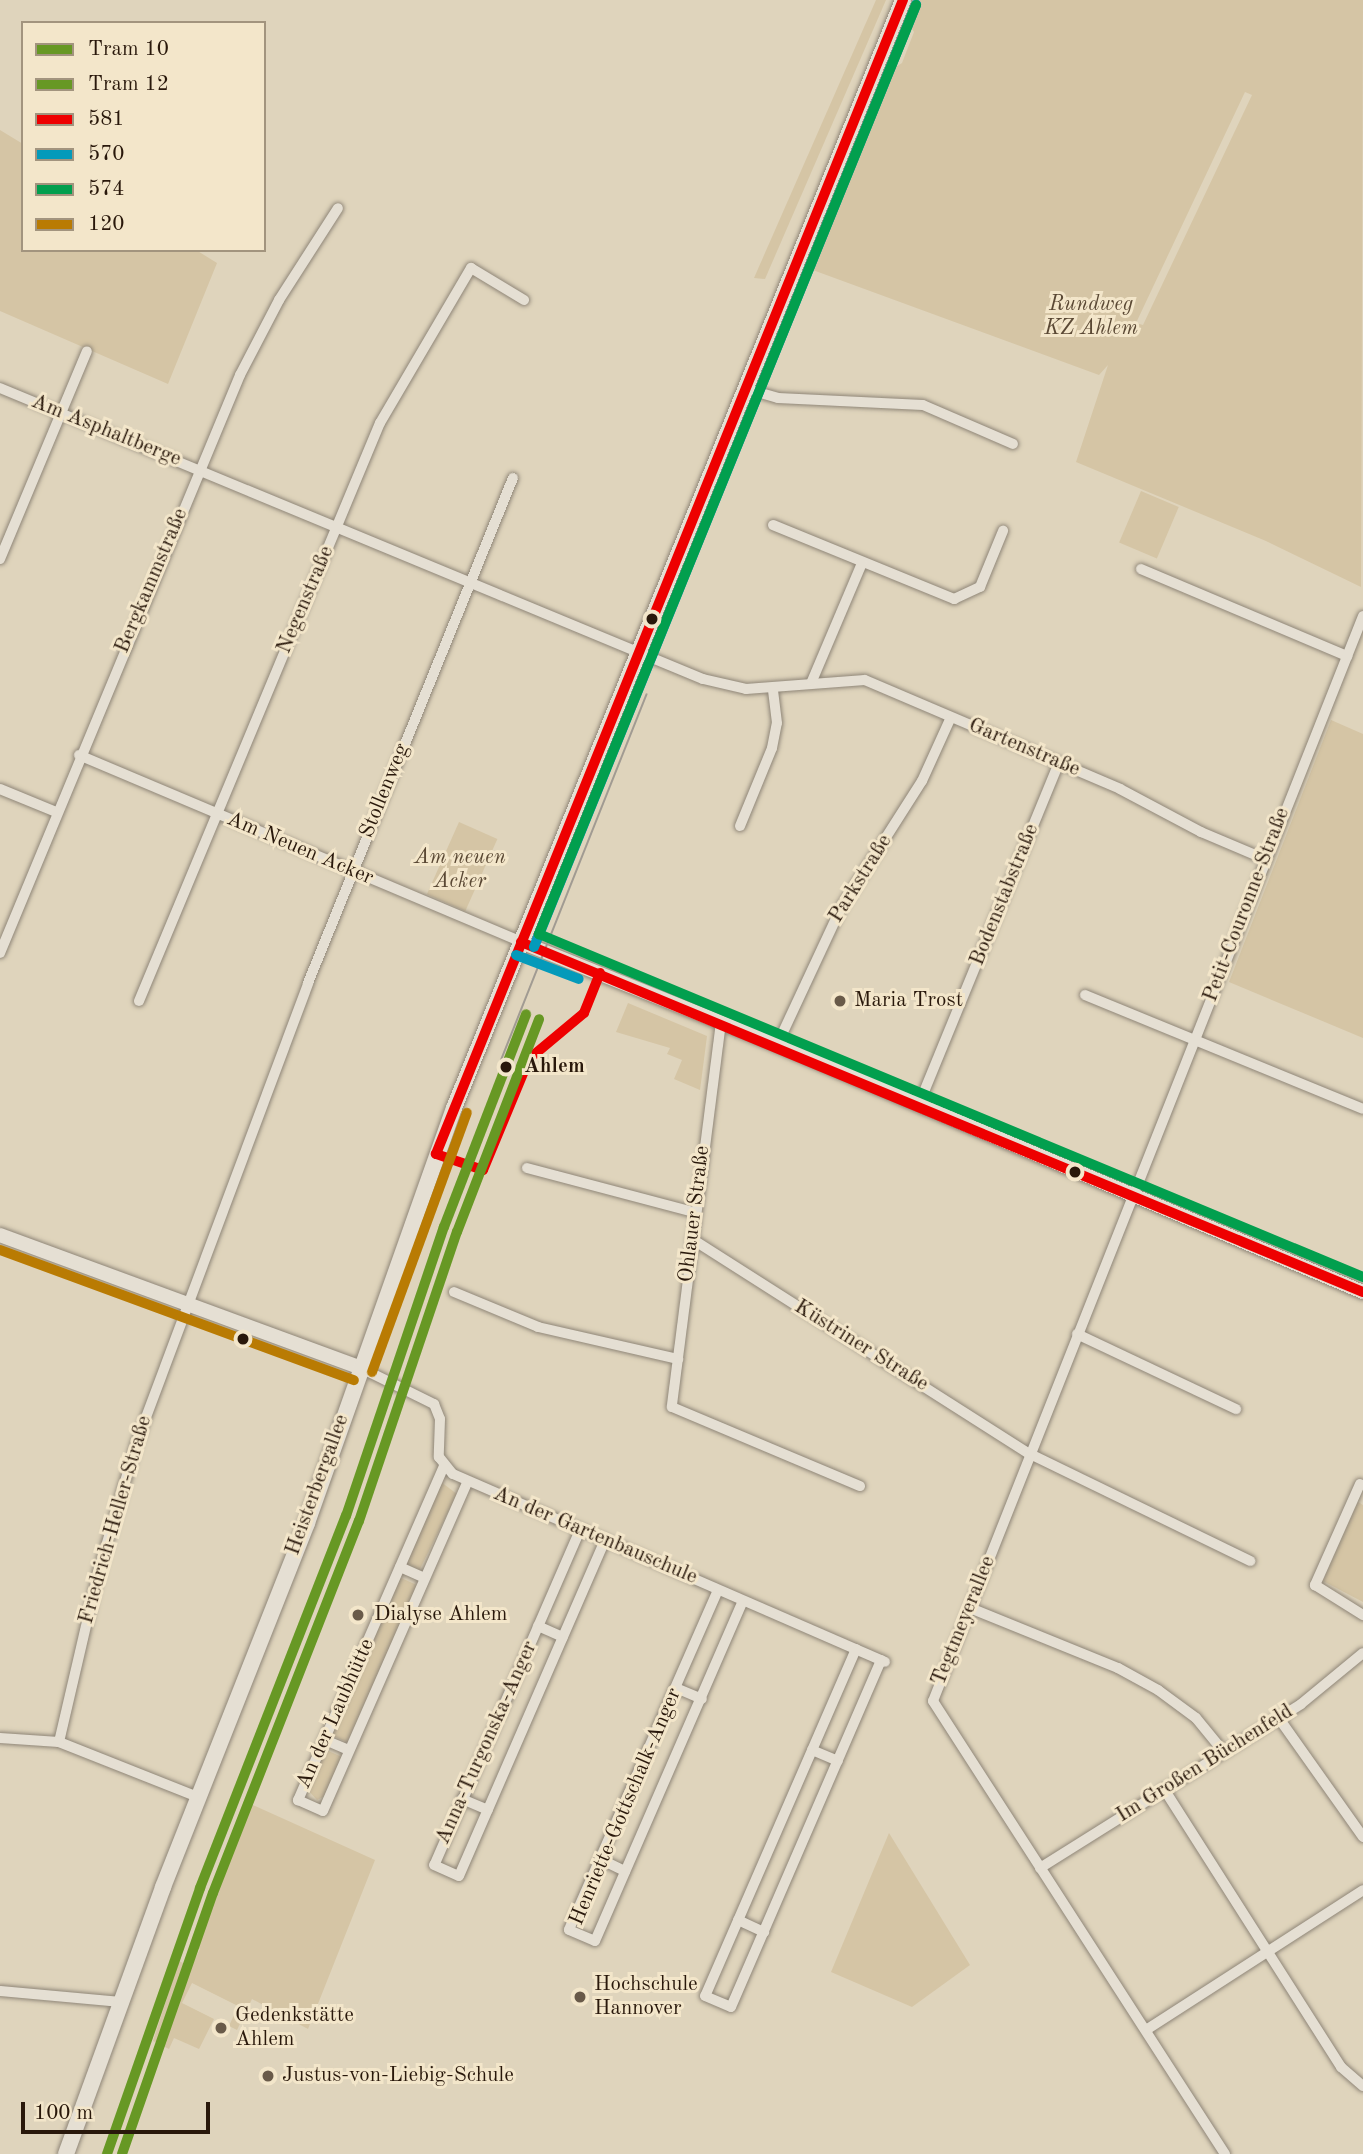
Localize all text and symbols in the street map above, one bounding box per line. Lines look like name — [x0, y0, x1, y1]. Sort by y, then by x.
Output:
legend — [21, 21, 266, 252]
text: Tram 10 — [88, 39, 169, 60]
text: Tram 12 — [88, 74, 169, 95]
text: 581 — [88, 109, 125, 130]
text: 570 — [88, 144, 125, 165]
text: 574 — [88, 179, 125, 200]
text: 120 — [88, 214, 125, 235]
park label: Rundweg KZ Ahlem — [1044, 292, 1138, 342]
street label: Am Asphaltberge — [27, 389, 185, 473]
street label: Bergkammstraße — [110, 505, 194, 657]
street label: Negenstraße — [272, 542, 340, 658]
unlabelled marker — [645, 612, 659, 626]
street label: Gartenstraße — [964, 713, 1084, 783]
street label: Stollenweg — [355, 740, 415, 842]
street label: Petit-Couronne-Straße — [1198, 804, 1296, 1006]
street label: Am Neuen Acker — [223, 807, 377, 891]
street label: Bodenstabstraße — [965, 820, 1045, 970]
street label: Parkstraße — [824, 830, 898, 928]
park label: Am neuen Acker — [414, 845, 506, 895]
place label: Maria Trost — [854, 988, 963, 1014]
marker: Maria Trost — [832, 993, 848, 1009]
place label: Ahlem — [524, 1054, 585, 1080]
marker: Ahlem — [494, 1055, 518, 1079]
street label: Ohlauer Straße — [674, 1144, 716, 1284]
unlabelled marker — [1068, 1165, 1082, 1179]
street label: Küstriner Straße — [789, 1295, 933, 1397]
unlabelled marker — [236, 1332, 250, 1346]
street label: Heisterbergallee — [281, 1411, 355, 1559]
street label: Friedrich-Heller-Straße — [74, 1413, 158, 1627]
street label: An der Gartenbauschule — [489, 1482, 701, 1590]
street label: Tegtmeyerallee — [927, 1552, 1001, 1690]
place label: Dialyse Ahlem — [374, 1602, 507, 1628]
marker: Dialyse Ahlem — [348, 1605, 368, 1625]
street label: An der Laubhütte — [292, 1635, 380, 1793]
street label: Anna-Turgonska-Anger — [431, 1637, 543, 1849]
street label: Henriette-Gottschalk-Anger — [565, 1685, 687, 1929]
street label: Im Großen Büchenfeld — [1112, 1699, 1298, 1829]
place label: Hochschule Hannover — [594, 1972, 698, 2022]
marker: Hochschule Hannover — [572, 1989, 588, 2005]
place label: Gedenkstätte Ahlem — [235, 2003, 354, 2053]
marker: Gedenkstätte Ahlem — [213, 2020, 229, 2036]
place label: Justus-von-Liebig-Schule — [282, 2063, 514, 2089]
marker: Justus-von-Liebig-Schule — [260, 2068, 276, 2084]
scale bar — [24, 2088, 214, 2132]
text: 100 m — [34, 2103, 93, 2124]

